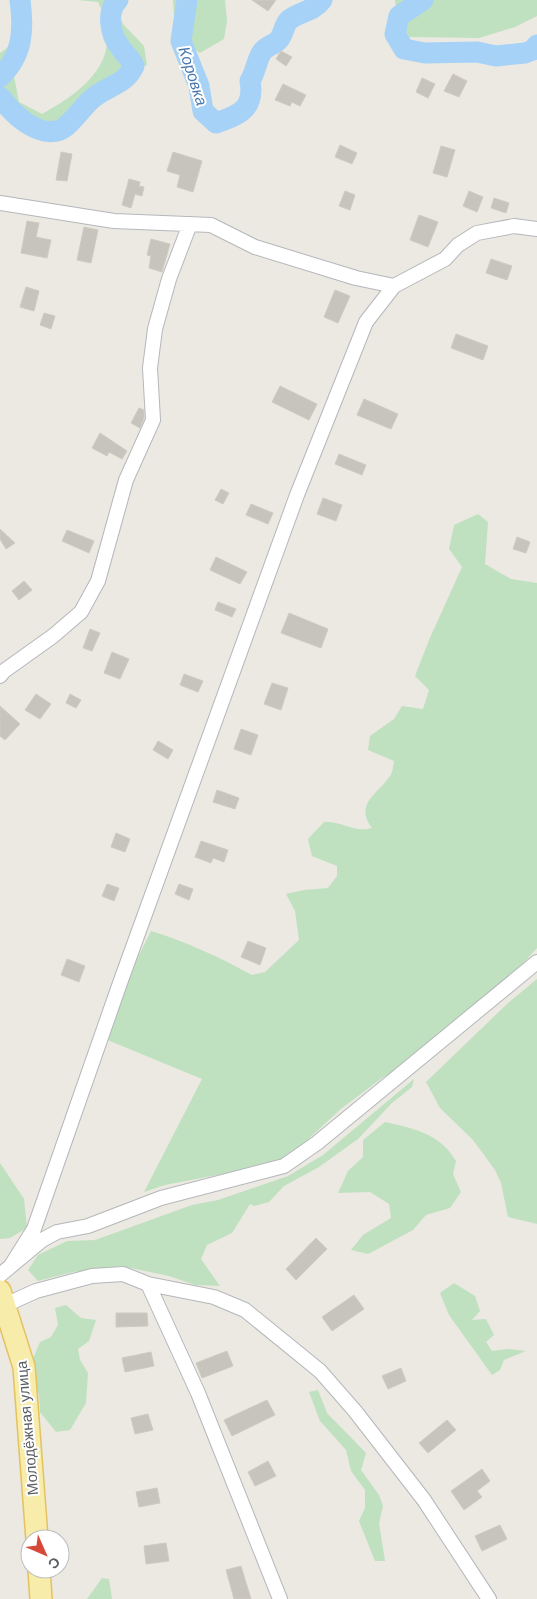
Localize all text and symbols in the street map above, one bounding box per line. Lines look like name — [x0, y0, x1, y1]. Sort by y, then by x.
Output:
water label: Коровка — [176, 44, 211, 108]
street label: Молодёжная улица — [13, 1359, 41, 1496]
north arrow — [20, 1529, 70, 1579]
text: С — [45, 1554, 63, 1572]

